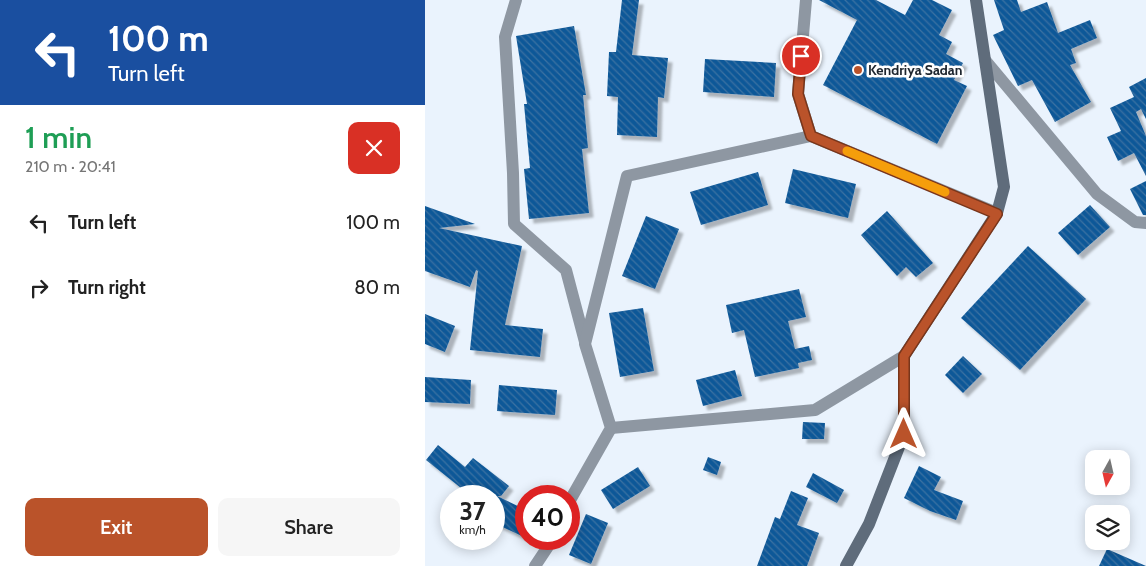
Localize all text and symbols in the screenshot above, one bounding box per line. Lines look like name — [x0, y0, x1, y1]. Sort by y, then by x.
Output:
text: 100 m — [108, 17, 209, 60]
icon: left — [25, 20, 90, 85]
pin — [780, 35, 822, 77]
icon: arrive — [787, 42, 815, 70]
text: Turn left — [108, 60, 185, 87]
place label: Kendriya Sadan — [868, 61, 963, 79]
marker: Kendriya Sadan — [852, 64, 864, 76]
text: 1 min — [25, 119, 92, 156]
button: close — [348, 122, 400, 174]
text: 210 m · 20:41 — [25, 157, 116, 176]
icon: left — [25, 209, 53, 237]
text: Turn left — [68, 211, 136, 234]
text: 100 m — [346, 211, 400, 234]
icon: right — [25, 274, 53, 302]
text: Turn right — [68, 276, 146, 299]
text: 80 m — [354, 276, 400, 299]
position arrow — [877, 407, 929, 459]
north arrow — [1085, 450, 1130, 495]
map controls — [1085, 450, 1130, 550]
speed limit sign: 40 — [515, 485, 580, 550]
text: 37 — [459, 496, 486, 526]
button: Exit — [25, 498, 208, 556]
button: Share — [218, 498, 400, 556]
button: layers — [1085, 505, 1130, 550]
text: km/h — [459, 522, 486, 537]

